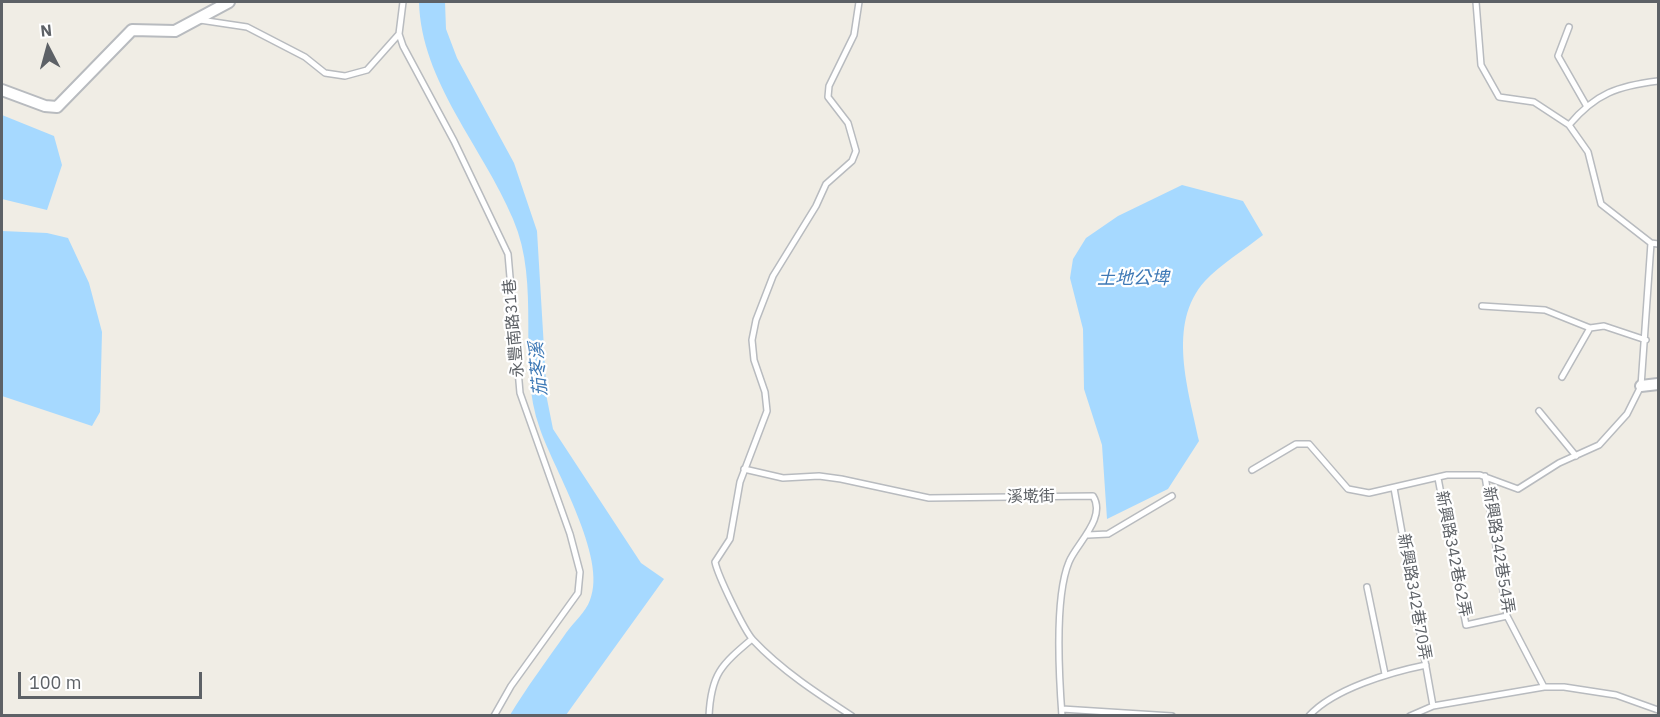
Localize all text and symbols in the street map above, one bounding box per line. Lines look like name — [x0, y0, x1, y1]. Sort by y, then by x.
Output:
north arrow — [18, 18, 78, 78]
text: N — [39, 20, 53, 41]
water label: 土地公埤 — [1097, 268, 1169, 290]
street label: 永豐南路31巷 — [500, 278, 528, 378]
water label: 茄苳溪 — [526, 341, 552, 397]
street label: 新興路342巷54弄 — [1479, 485, 1517, 615]
street label: 溪墘街 — [1007, 487, 1055, 507]
street label: 新興路342巷62弄 — [1431, 489, 1475, 619]
street label: 新興路342巷70弄 — [1393, 532, 1435, 662]
scale bar — [21, 660, 206, 698]
text: 100 m — [29, 671, 81, 694]

